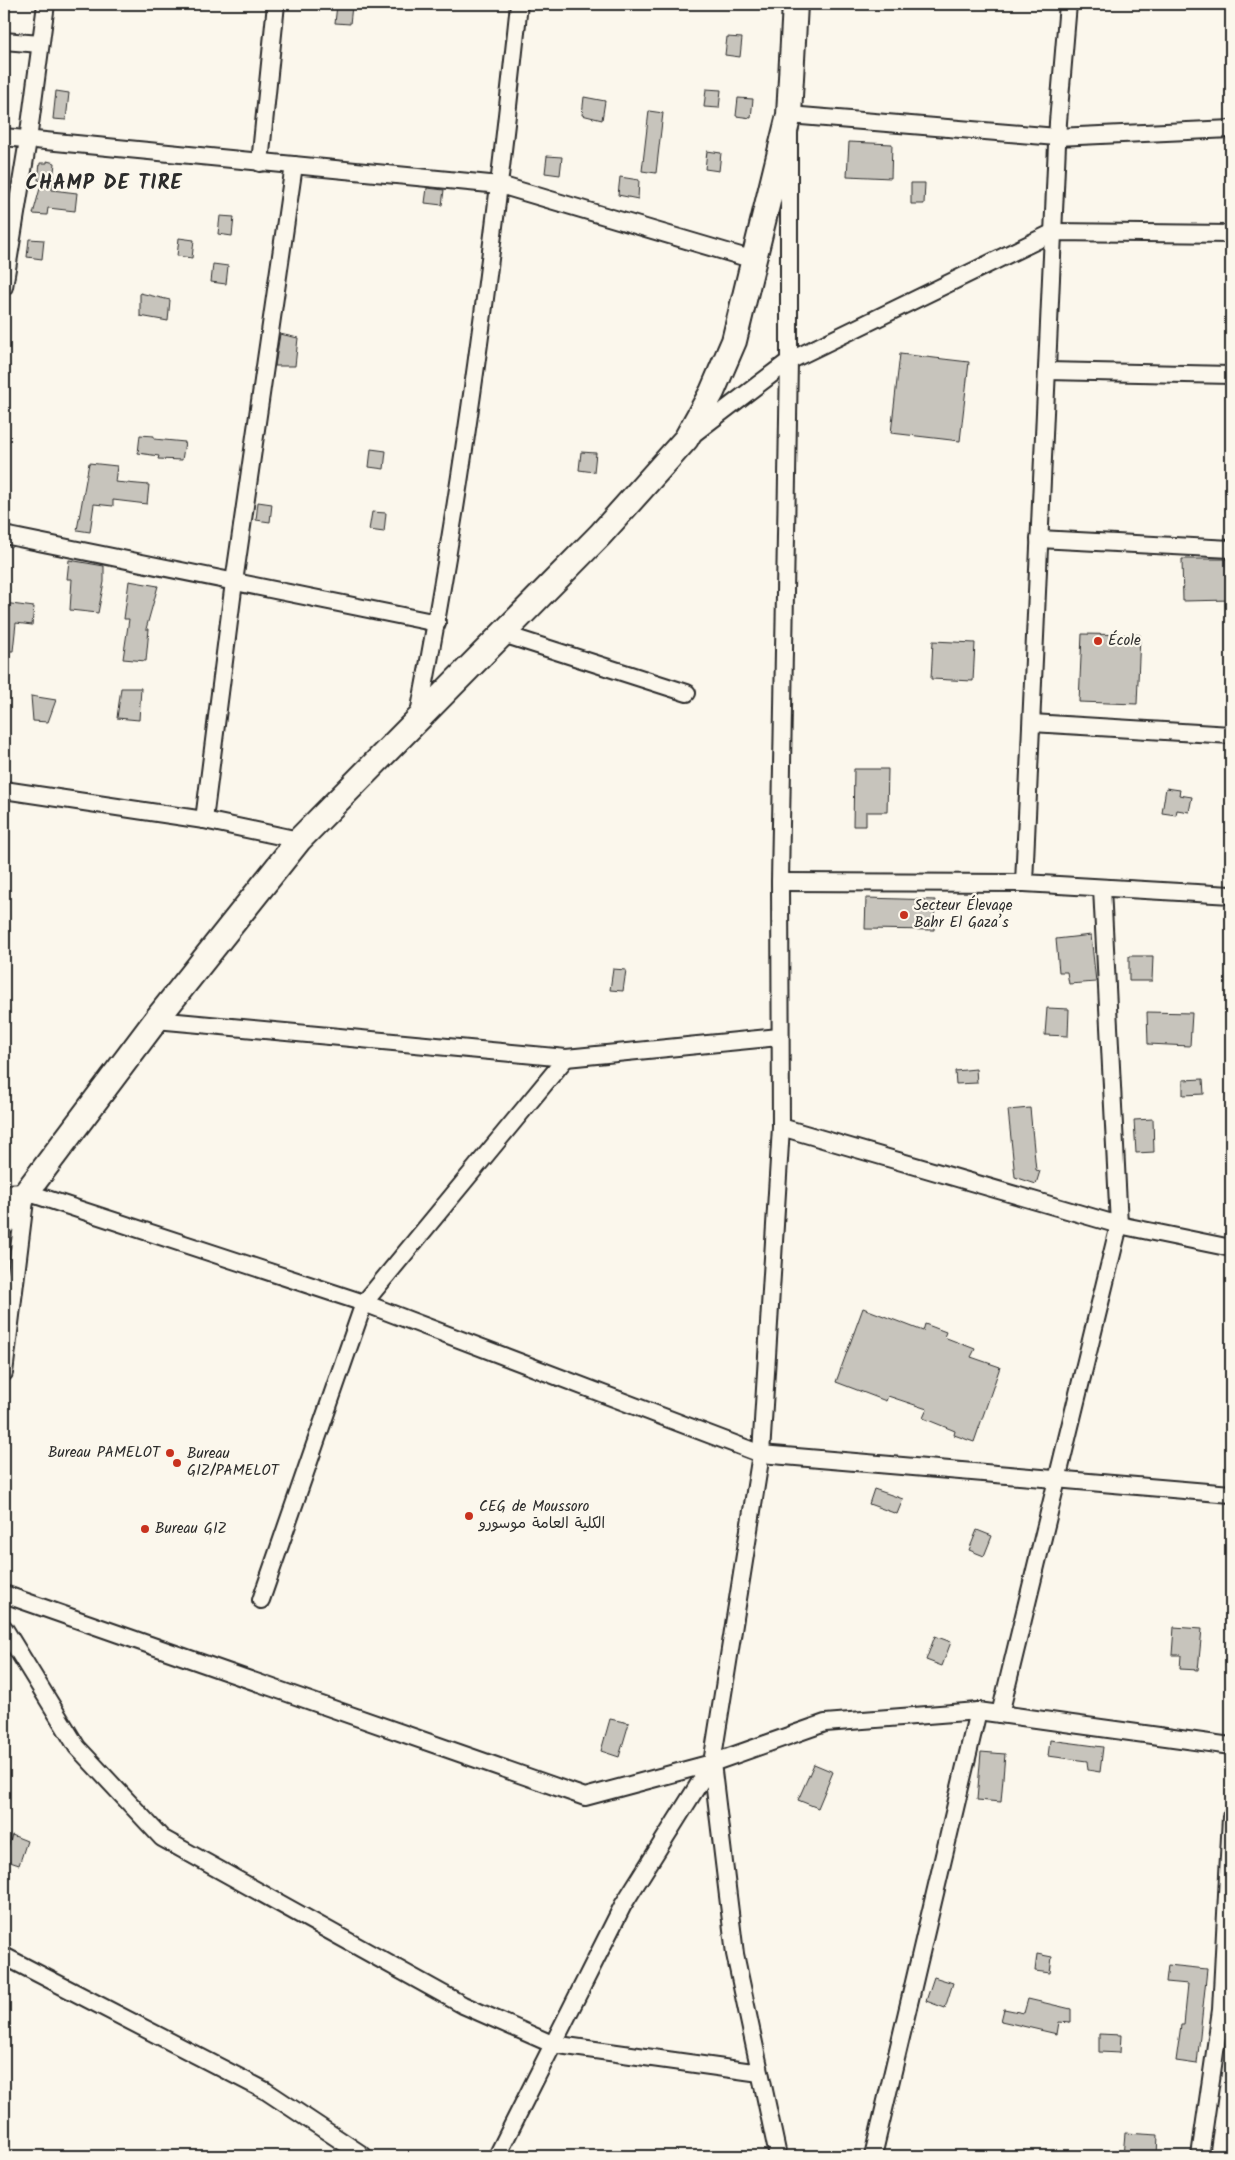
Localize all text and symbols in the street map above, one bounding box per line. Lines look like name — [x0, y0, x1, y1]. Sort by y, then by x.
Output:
district label: CHAMP DE TIRE — [26, 168, 182, 200]
place label: École — [1108, 629, 1141, 653]
marker: École — [1092, 635, 1104, 647]
place label: Secteur Élevage Bahr El Gaza’s — [914, 894, 1013, 935]
marker: Secteur Élevage Bahr El Gaza’s — [898, 909, 910, 921]
place label: Bureau PAMELOT — [48, 1441, 162, 1465]
place label: Bureau GIZ/PAMELOT — [187, 1442, 281, 1483]
marker: Bureau PAMELOT — [164, 1447, 176, 1459]
marker: Bureau GIZ/PAMELOT — [171, 1457, 183, 1469]
place label: CEG de Moussoro الكلية العامة موسورو — [478, 1495, 605, 1536]
marker: CEG de Moussoro الكلية العامة موسورو — [463, 1510, 475, 1522]
place label: Bureau GIZ — [155, 1517, 227, 1541]
marker: Bureau GIZ — [139, 1523, 151, 1535]

